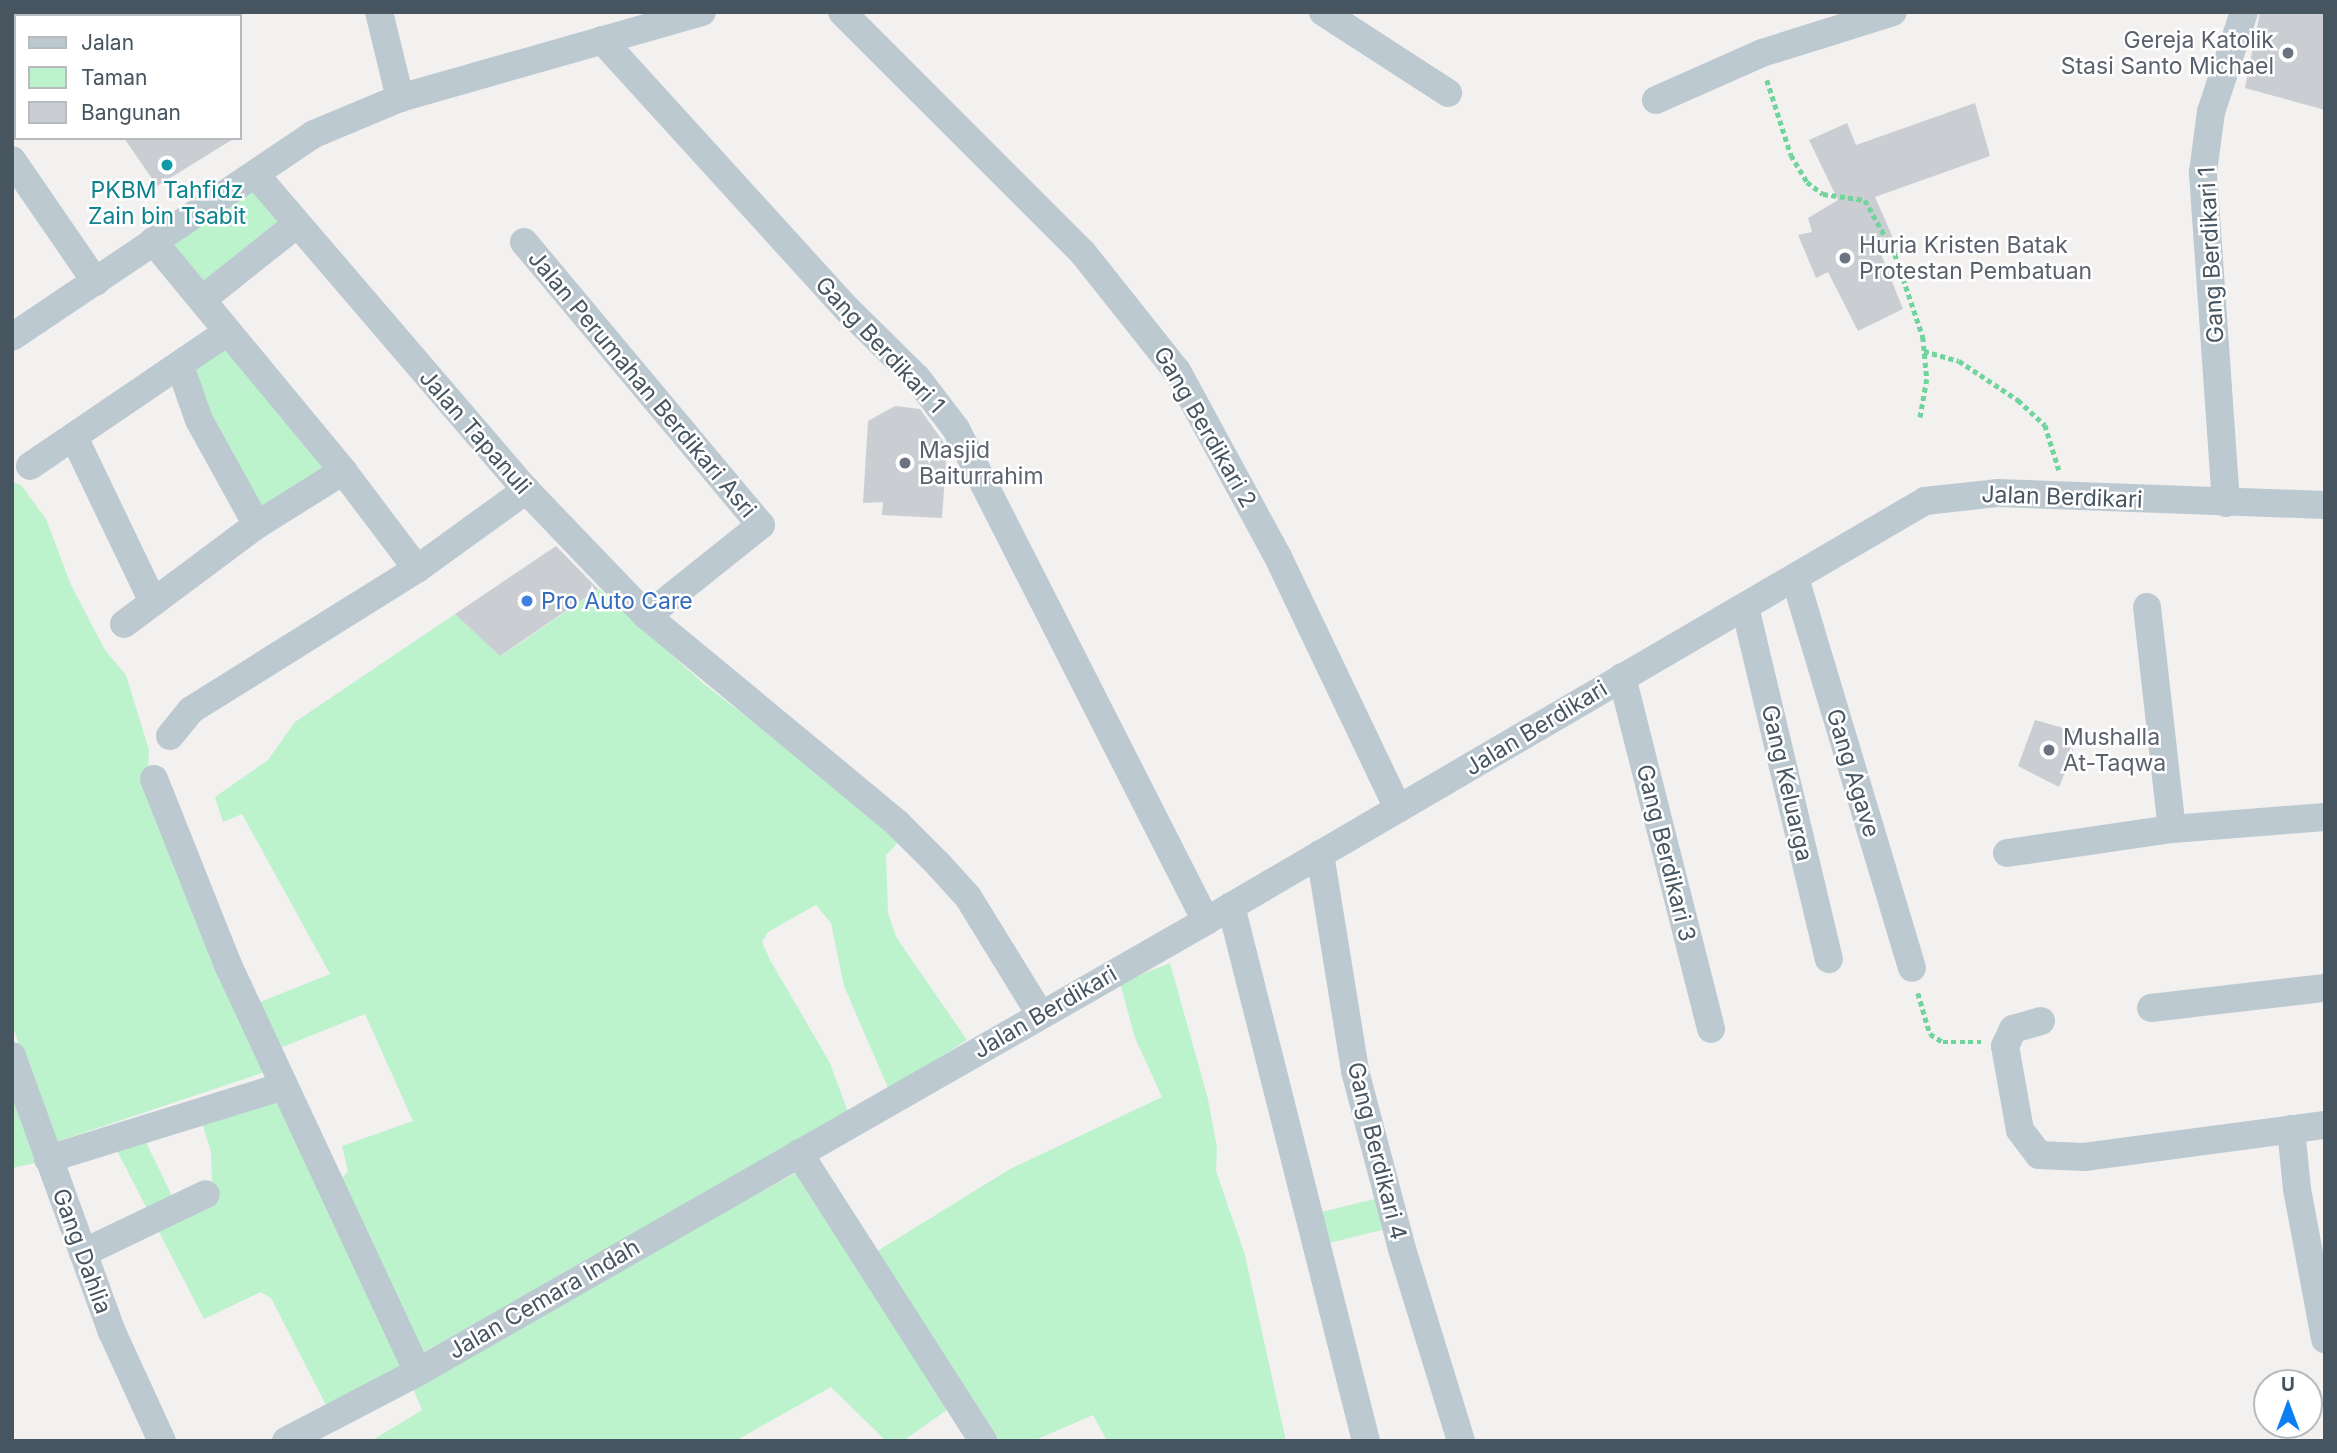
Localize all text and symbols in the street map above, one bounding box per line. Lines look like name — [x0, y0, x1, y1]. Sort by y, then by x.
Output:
legend — [14, 14, 242, 140]
place label: Gereja Katolik Stasi Santo Michael — [2061, 26, 2274, 80]
text: Jalan — [81, 30, 134, 55]
marker: Gereja Katolik Stasi Santo Michael — [2280, 45, 2296, 61]
text: Taman — [81, 65, 147, 90]
text: Bangunan — [81, 100, 181, 125]
marker: PKBM Tahfidz Zain bin Tsabit — [159, 157, 175, 173]
street label: Gang Berdikari 1 — [2193, 166, 2229, 344]
place label: PKBM Tahfidz Zain bin Tsabit — [88, 176, 246, 230]
place label: Huria Kristen Batak Protestan Pembatuan — [1859, 231, 2092, 285]
street label: Jalan Perumahan Berdikari Asri — [522, 245, 762, 523]
marker: Huria Kristen Batak Protestan Pembatuan — [1837, 250, 1853, 266]
street label: Gang Berdikari 1 — [810, 271, 950, 419]
street label: Gang Berdikari 2 — [1148, 342, 1262, 512]
street label: Jalan Tapanuli — [413, 364, 537, 500]
place label: Masjid Baiturrahim — [919, 436, 1044, 490]
marker: Masjid Baiturrahim — [897, 455, 913, 471]
street label: Jalan Berdikari — [1981, 480, 2143, 514]
place label: Pro Auto Care — [541, 587, 693, 615]
marker: Pro Auto Care — [519, 593, 535, 609]
street label: Jalan Berdikari — [1460, 675, 1612, 781]
street label: Gang Keluarga — [1756, 702, 1818, 864]
street label: Gang Agave — [1820, 706, 1886, 840]
place label: Mushalla At-Taqwa — [2063, 723, 2166, 777]
marker: Mushalla At-Taqwa — [2041, 742, 2057, 758]
street label: Gang Berdikari 3 — [1631, 762, 1701, 944]
street label: Jalan Berdikari — [968, 960, 1122, 1064]
street label: Gang Berdikari 4 — [1342, 1059, 1412, 1243]
street label: Gang Dahlia — [47, 1185, 117, 1317]
street label: Jalan Cemara Indah — [443, 1233, 645, 1365]
north arrow — [2253, 1369, 2323, 1439]
text: U — [2281, 1373, 2295, 1396]

